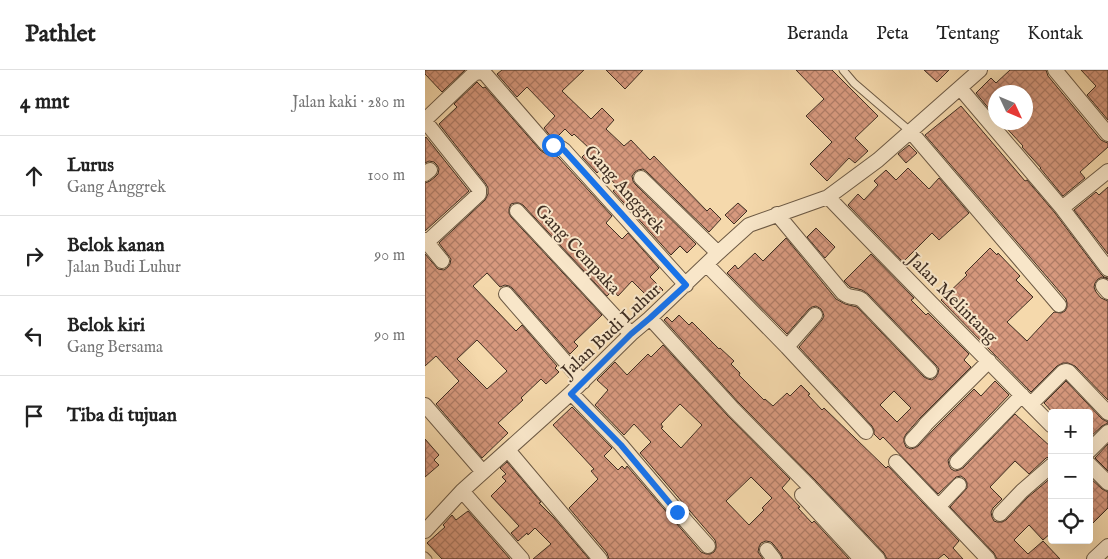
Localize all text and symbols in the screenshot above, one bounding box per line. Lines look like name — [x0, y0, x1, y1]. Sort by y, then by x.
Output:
text: Pathlet — [25, 19, 96, 50]
text: Beranda — [787, 23, 848, 46]
text: Peta — [876, 23, 909, 46]
text: Tentang — [937, 23, 999, 46]
text: Kontak — [1027, 23, 1083, 46]
north arrow — [988, 85, 1033, 130]
text: 4 mnt — [20, 89, 69, 116]
text: Jalan kaki · 280 m — [292, 93, 405, 113]
route start — [542, 134, 565, 157]
street label: Gang Anggrek — [578, 141, 670, 239]
text: Lurus — [67, 154, 114, 178]
icon: ahead — [20, 162, 48, 190]
text: 100 m — [368, 166, 405, 186]
text: Gang Anggrek — [67, 178, 166, 198]
street label: Gang Cempaka — [529, 200, 625, 300]
text: Belok kanan — [67, 234, 165, 258]
icon: right — [20, 242, 48, 270]
text: 90 m — [374, 246, 405, 266]
street label: Jalan Melintang — [900, 248, 1002, 349]
text: Jalan Budi Luhur — [67, 258, 181, 278]
street label: Jalan Budi Luhur — [556, 279, 667, 385]
text: Belok kiri — [67, 314, 145, 338]
icon: left — [20, 322, 48, 350]
text: 90 m — [374, 326, 405, 346]
text: Gang Bersama — [67, 338, 163, 358]
icon: arrive — [20, 402, 48, 430]
text: Tiba di tujuan — [67, 404, 177, 428]
map controls — [1048, 409, 1093, 544]
button: + — [1048, 409, 1093, 454]
button: − — [1048, 454, 1093, 499]
button: locate — [1048, 499, 1093, 544]
route end — [666, 501, 689, 524]

